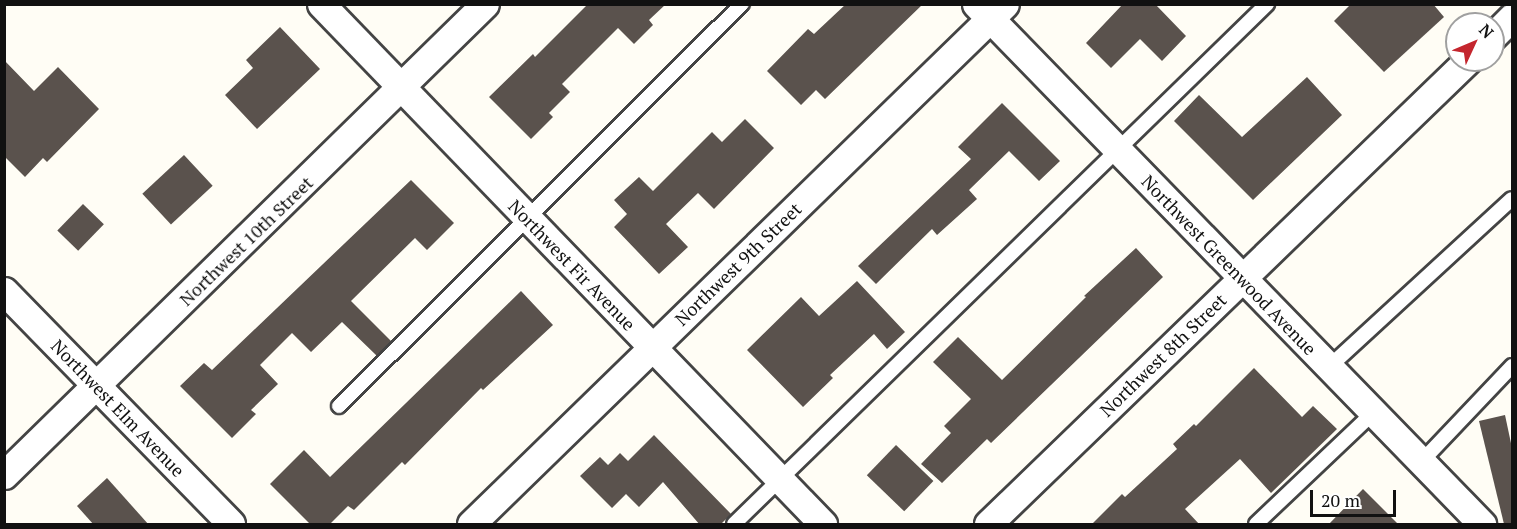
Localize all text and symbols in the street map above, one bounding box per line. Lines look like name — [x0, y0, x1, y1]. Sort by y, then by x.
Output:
north arrow — [1445, 12, 1505, 72]
text: N — [1474, 19, 1499, 43]
street label: Northwest Greenwood Avenue — [1137, 170, 1321, 360]
street label: Northwest 10th Street — [175, 172, 317, 310]
street label: Northwest Fir Avenue — [504, 195, 640, 335]
street label: Northwest 9th Street — [670, 198, 806, 330]
street label: Northwest 8th Street — [1095, 289, 1231, 421]
street label: Northwest Elm Avenue — [47, 335, 189, 481]
scale bar — [1313, 478, 1398, 516]
text: 20 m — [1321, 488, 1360, 512]

